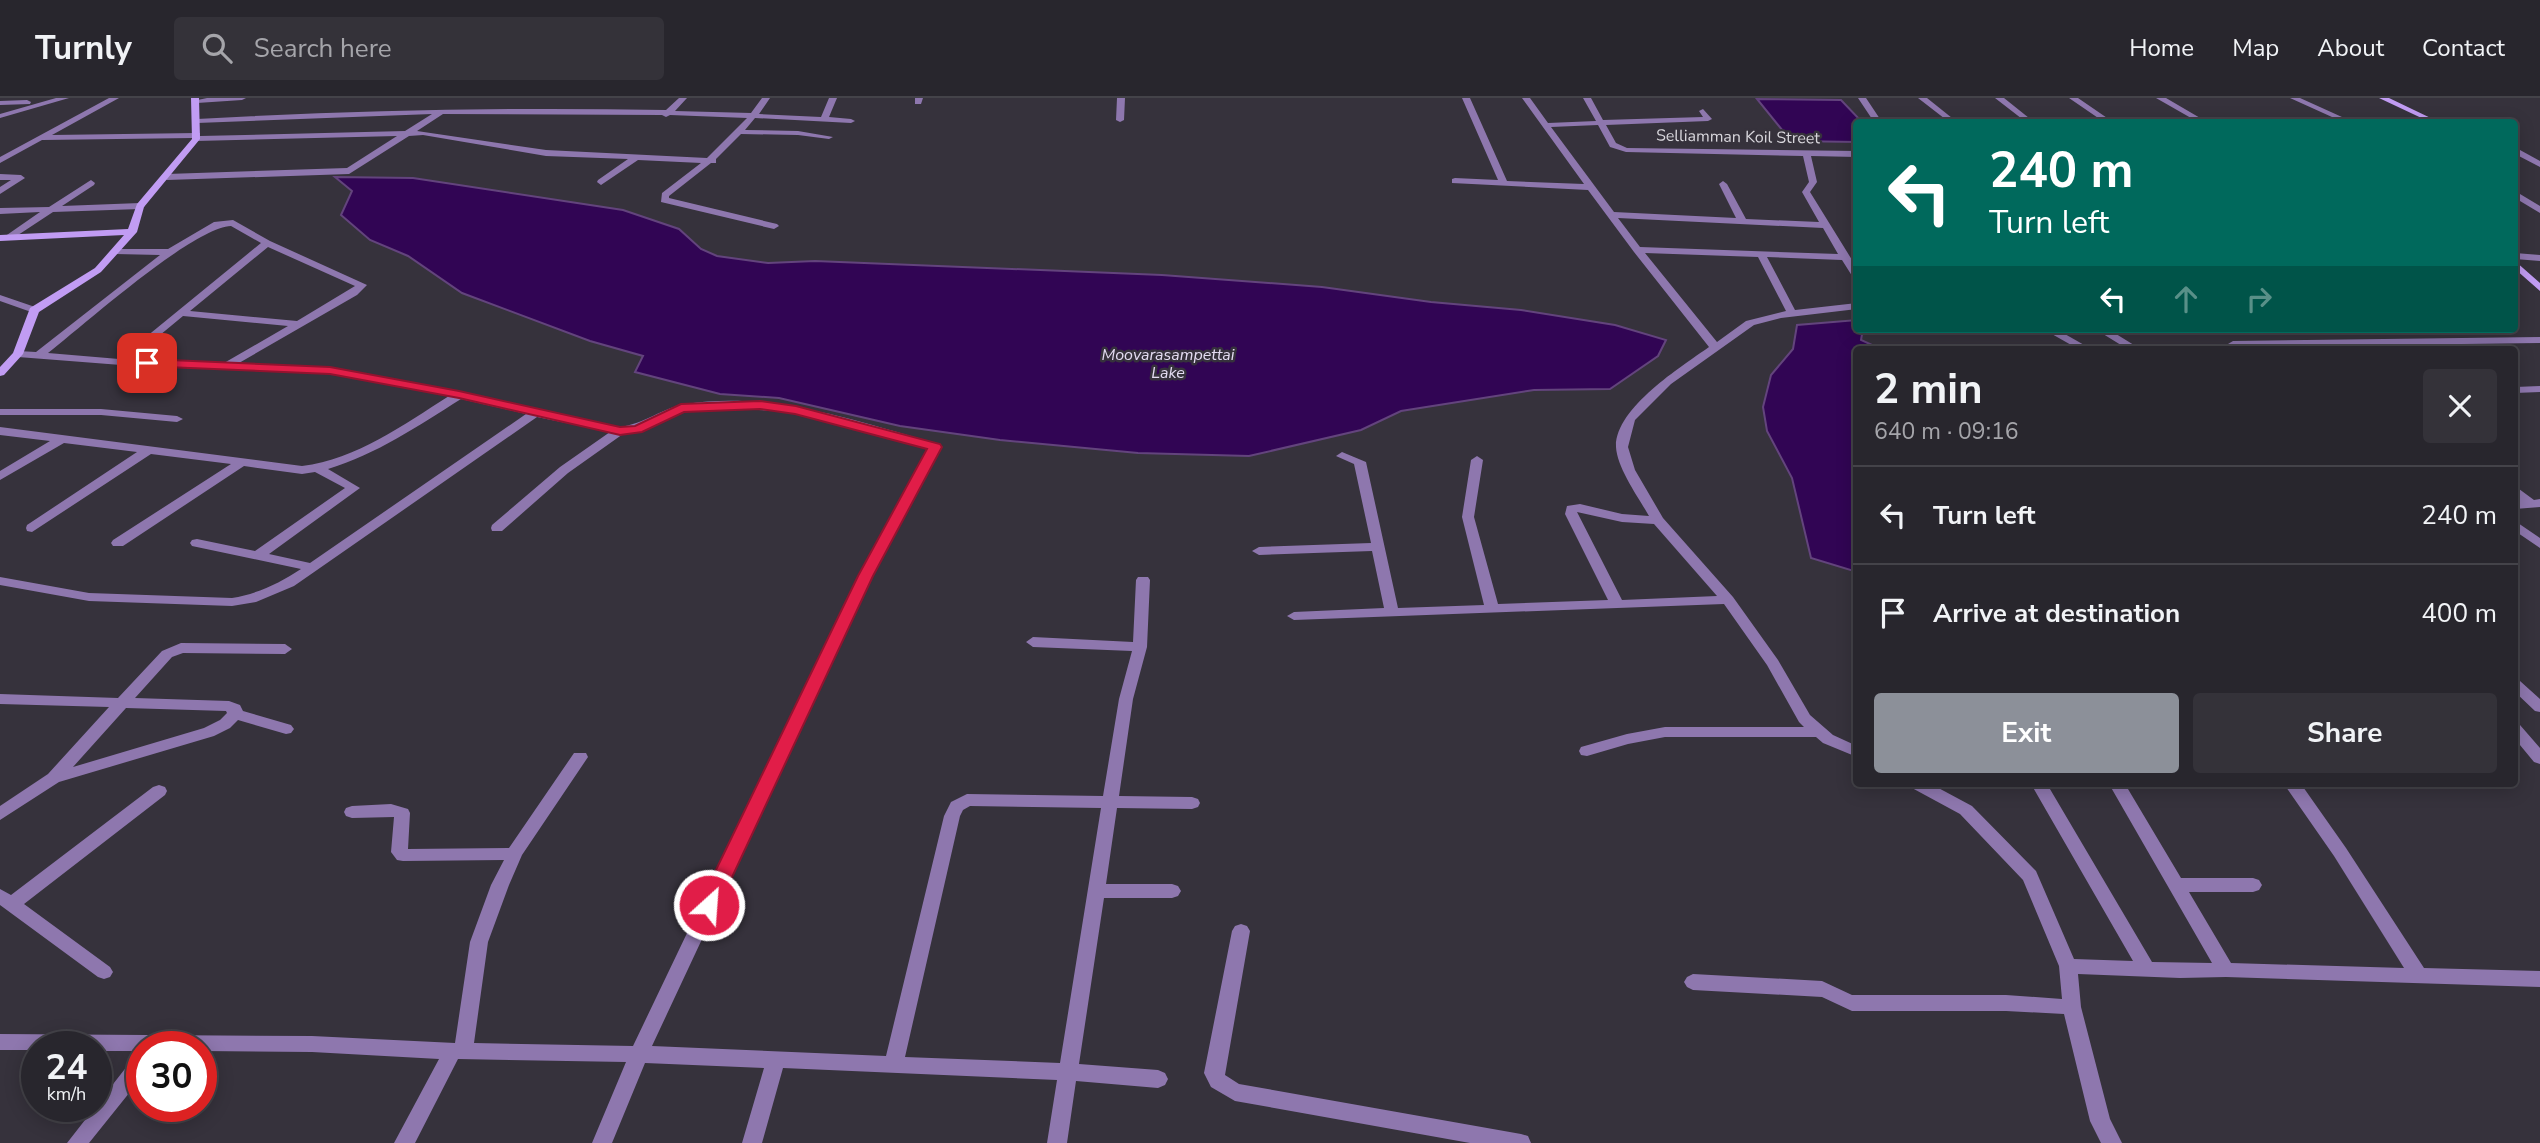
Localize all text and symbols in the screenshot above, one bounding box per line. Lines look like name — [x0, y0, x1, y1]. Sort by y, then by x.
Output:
search box — [174, 17, 664, 80]
text: Turnly — [35, 26, 132, 71]
icon: search — [198, 29, 236, 67]
text: Search here — [254, 31, 392, 66]
text: Home — [2129, 32, 2194, 64]
text: Map — [2232, 32, 2279, 64]
text: About — [2317, 32, 2384, 64]
text: Contact — [2422, 32, 2505, 64]
street label: Selliamman Koil Street — [1656, 125, 1821, 149]
text: 240 m — [1989, 137, 2133, 204]
icon: left — [1874, 147, 1965, 238]
text: Turn left — [1989, 201, 2109, 244]
icon: left — [2094, 280, 2132, 318]
icon: ahead — [2167, 280, 2205, 318]
icon: right — [2240, 280, 2278, 318]
pin — [117, 333, 177, 393]
icon: arrive — [128, 344, 166, 382]
water label: Moovarasampettai Lake — [1102, 344, 1235, 384]
text: 2 min — [1874, 361, 1983, 418]
button: close — [2423, 369, 2497, 443]
text: 640 m · 09:16 — [1874, 416, 2019, 447]
icon: left — [1874, 496, 1912, 534]
text: Turn left — [1933, 498, 2036, 533]
text: 240 m — [2421, 498, 2497, 533]
icon: arrive — [1874, 594, 1912, 632]
text: Arrive at destination — [1933, 596, 2180, 631]
text: 400 m — [2421, 596, 2497, 631]
button: Exit — [1874, 693, 2179, 773]
button: Share — [2193, 693, 2497, 773]
position arrow — [672, 868, 746, 942]
speed limit sign: 30 — [126, 1031, 217, 1122]
text: 24 — [45, 1044, 88, 1091]
text: km/h — [47, 1082, 86, 1106]

